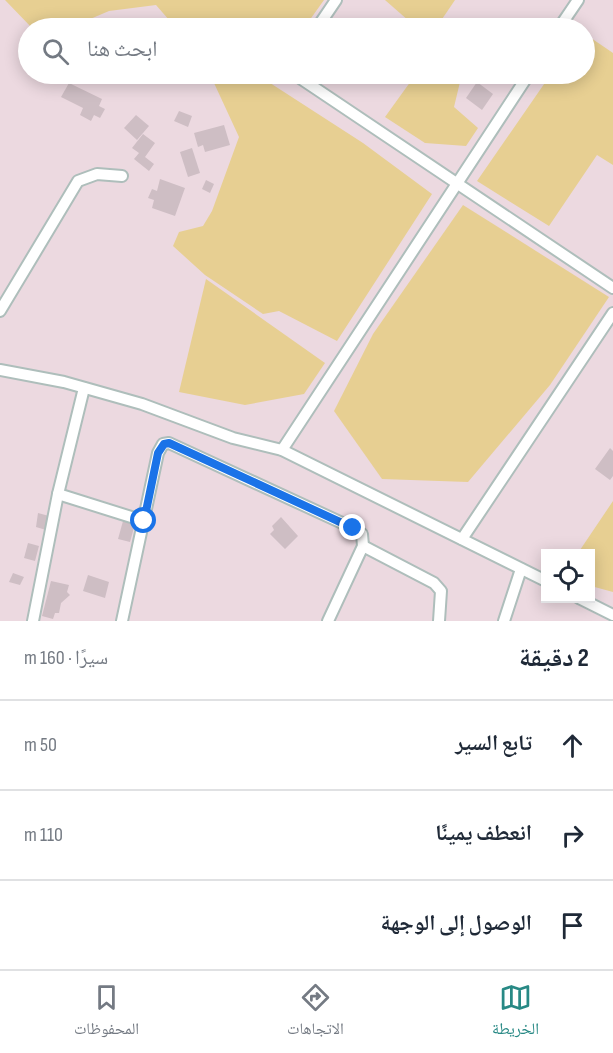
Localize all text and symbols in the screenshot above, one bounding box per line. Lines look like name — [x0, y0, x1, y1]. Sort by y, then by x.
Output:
search box — [18, 18, 595, 84]
icon: search — [39, 35, 72, 68]
text: ابحث هنا — [87, 36, 158, 63]
route start — [130, 507, 156, 533]
route end — [339, 514, 365, 540]
map controls — [541, 549, 595, 603]
button: locate — [541, 549, 595, 603]
text: 2 دقيقة — [519, 643, 589, 674]
text: سيرًا · 160 m — [24, 646, 108, 670]
icon: ahead — [556, 729, 589, 762]
text: تابع السير — [455, 730, 532, 757]
text: 50 m — [24, 733, 57, 757]
icon: right — [556, 819, 589, 852]
text: انعطف يمينًا — [435, 820, 532, 847]
text: 110 m — [24, 823, 63, 847]
icon: arrive — [556, 909, 589, 942]
text: الوصول إلى الوجهة — [380, 910, 532, 937]
tab: المحفوظات — [74, 981, 139, 1044]
tab: الاتجاهات — [287, 981, 344, 1044]
tab: الخريطة — [492, 981, 539, 1044]

